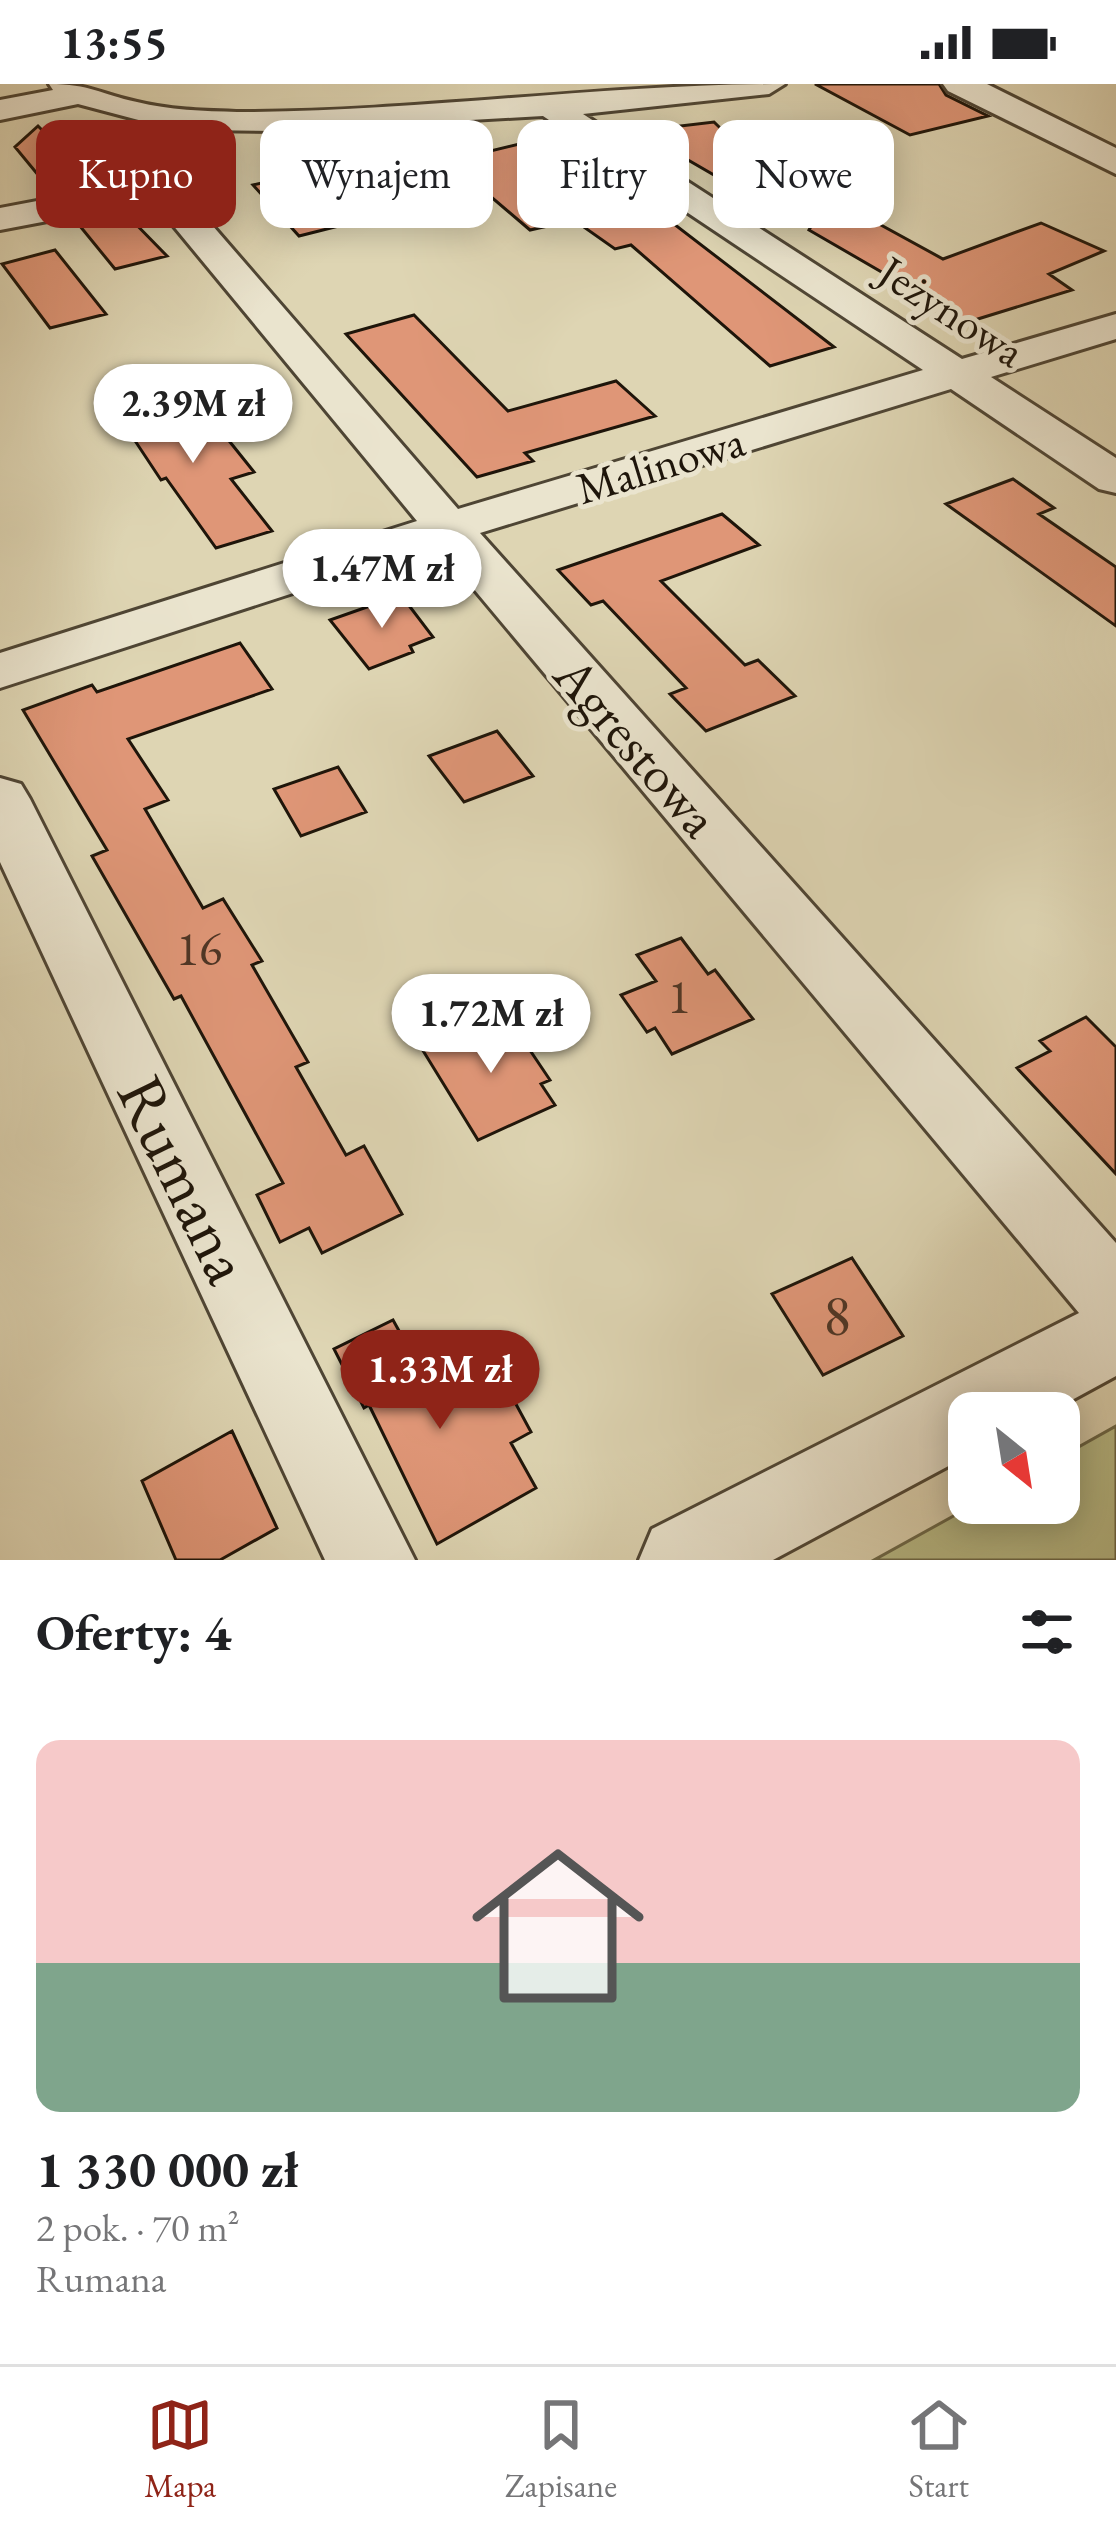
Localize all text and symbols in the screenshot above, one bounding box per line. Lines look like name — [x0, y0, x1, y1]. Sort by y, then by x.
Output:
text: 13:55 — [60, 13, 168, 71]
chip: Kupno — [36, 120, 236, 228]
chip: Wynajem — [260, 120, 493, 228]
chip: Filtry — [517, 120, 689, 228]
chip: Nowe — [713, 120, 894, 228]
street label: Jeżynowa — [864, 240, 1036, 380]
pin: 2.39M zł — [69, 364, 317, 466]
text: 2.39M zł — [121, 377, 265, 428]
street label: Malinowa — [569, 411, 751, 517]
pin: 1.47M zł — [258, 529, 506, 631]
text: 1.47M zł — [310, 542, 454, 593]
street label: Agrestowa — [538, 640, 735, 852]
house number: 16 — [176, 917, 222, 979]
house number: 1 — [667, 965, 691, 1027]
pin: 1.72M zł — [367, 974, 615, 1076]
text: 1.72M zł — [419, 987, 563, 1038]
street label: Rumana — [98, 1061, 272, 1298]
house number: 8 — [823, 1278, 851, 1352]
pin: 1.33M zł — [316, 1330, 564, 1432]
text: 1.33M zł — [368, 1343, 512, 1394]
north arrow — [948, 1392, 1080, 1524]
map controls — [948, 1392, 1080, 1524]
text: Oferty: 4 — [36, 1599, 231, 1665]
icon: filters — [1014, 1599, 1080, 1665]
icon: home — [450, 1818, 666, 2034]
text: 1 330 000 zł — [36, 2136, 298, 2202]
text: 2 pok. · 70 m² — [36, 2202, 239, 2253]
text: Rumana — [36, 2253, 166, 2304]
tab: Mapa — [144, 2392, 216, 2507]
tab: Zapisane — [505, 2392, 617, 2507]
tab: Start — [906, 2392, 972, 2507]

